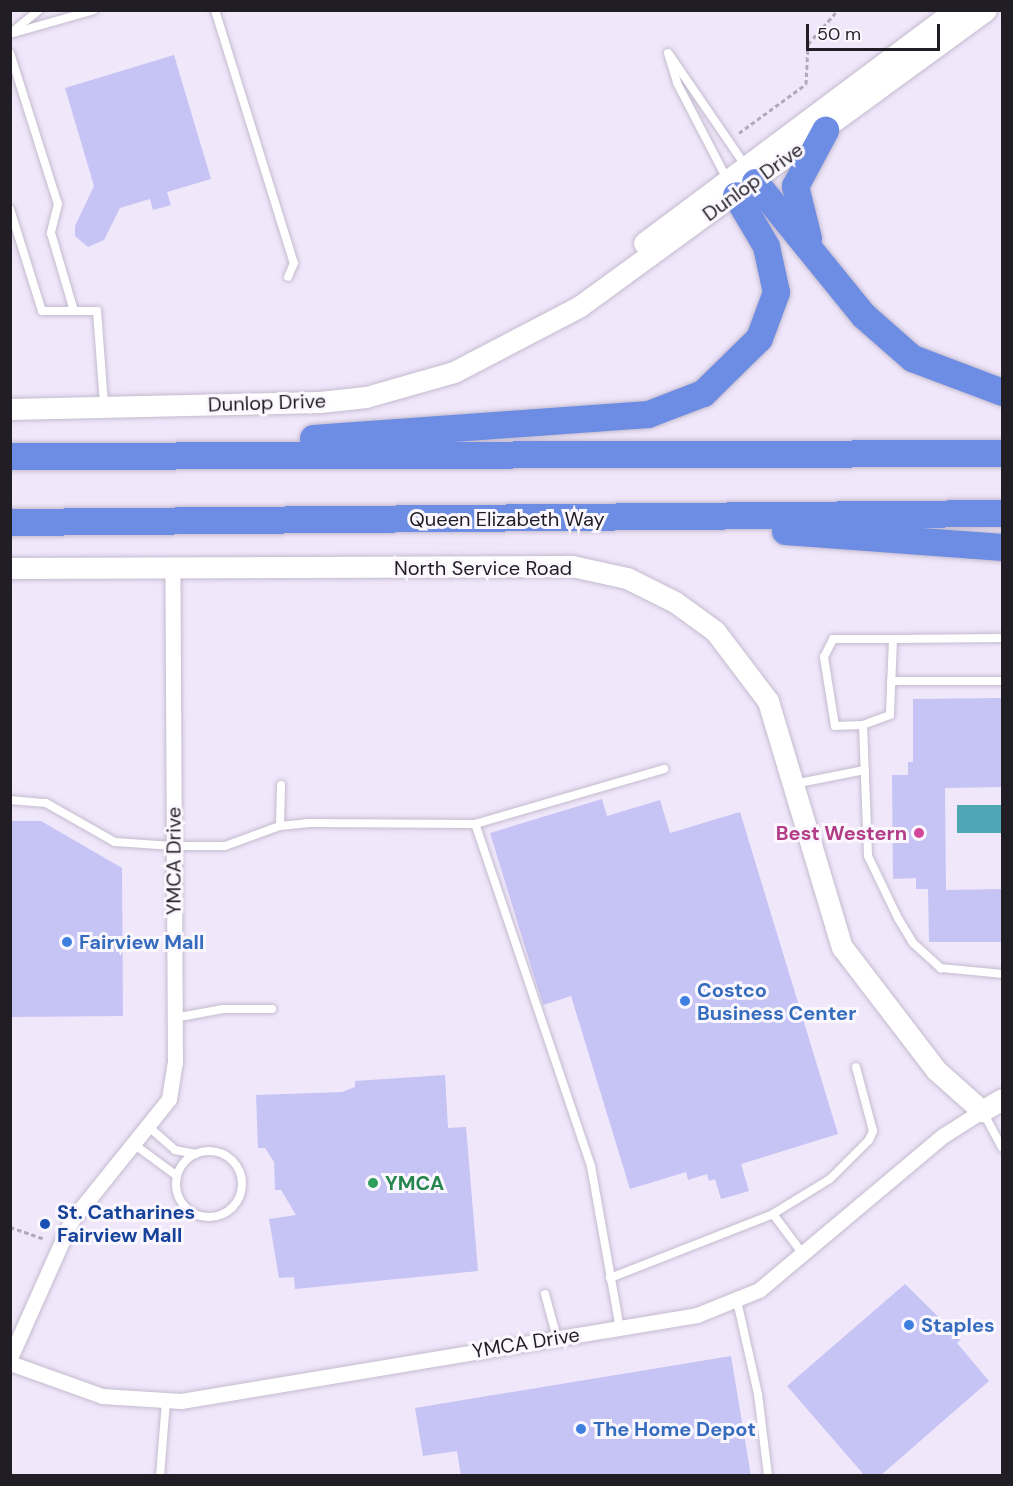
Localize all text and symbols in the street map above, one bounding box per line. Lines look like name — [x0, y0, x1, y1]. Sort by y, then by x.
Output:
scale bar — [809, 12, 942, 50]
text: 50 m — [817, 22, 861, 46]
street label: Dunlop Drive — [698, 138, 808, 226]
street label: Dunlop Drive — [208, 389, 326, 417]
street label: Queen Elizabeth Way — [409, 507, 605, 531]
street label: North Service Road — [394, 556, 572, 580]
street label: YMCA Drive — [162, 807, 186, 915]
place label: Best Western — [776, 821, 907, 845]
marker: Best Western — [912, 826, 926, 840]
place label: Fairview Mall — [79, 930, 204, 954]
marker: Fairview Mall — [60, 935, 74, 949]
place label: Costco Business Center — [697, 978, 856, 1025]
marker: Costco Business Center — [678, 994, 692, 1008]
place label: YMCA — [385, 1171, 444, 1195]
marker: YMCA — [366, 1176, 380, 1190]
place label: St. Catharines Fairview Mall — [57, 1200, 195, 1247]
marker: St. Catharines Fairview Mall — [38, 1217, 52, 1231]
place label: Staples — [921, 1313, 995, 1337]
marker: Staples — [902, 1318, 916, 1332]
street label: YMCA Drive — [471, 1323, 581, 1363]
place label: The Home Depot — [593, 1417, 756, 1441]
marker: The Home Depot — [574, 1422, 588, 1436]

